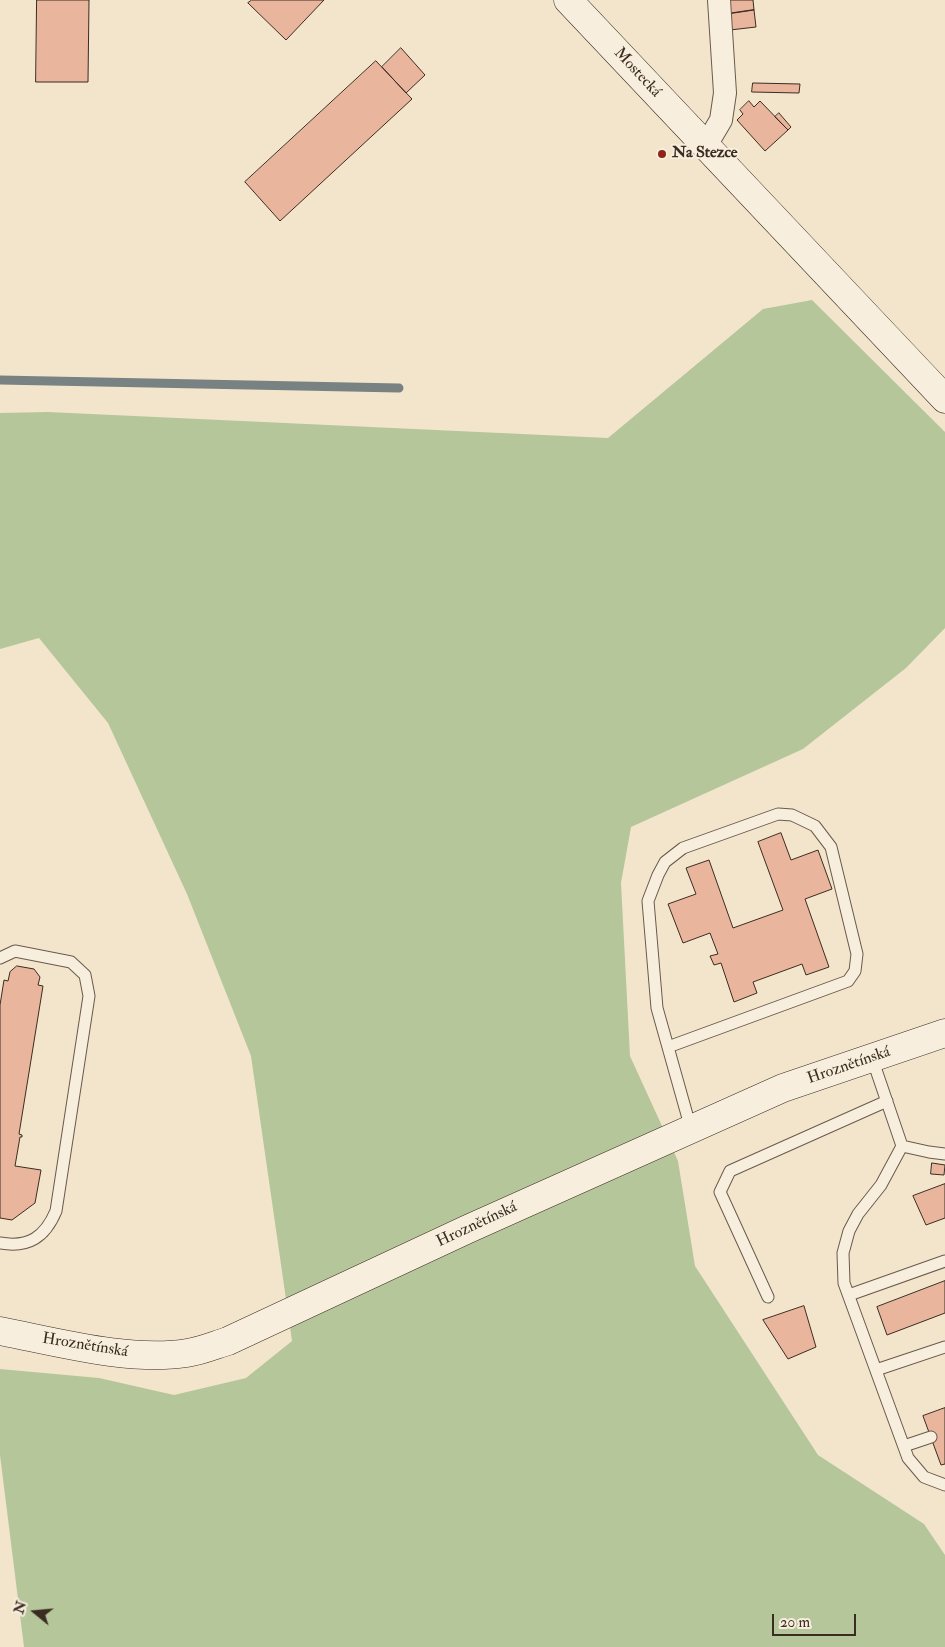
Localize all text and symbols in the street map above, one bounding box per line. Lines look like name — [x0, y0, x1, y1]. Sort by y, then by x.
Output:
street label: Mostecká — [609, 44, 665, 102]
place label: Na Stezce — [672, 144, 738, 164]
marker: Na Stezce — [656, 148, 668, 160]
street label: Hroznětínská — [805, 1043, 893, 1089]
street label: Hroznětínská — [434, 1198, 520, 1252]
street label: Hroznětínská — [41, 1330, 129, 1362]
north arrow — [10, 1587, 60, 1637]
text: N — [10, 1599, 30, 1616]
scale bar — [775, 1604, 859, 1636]
text: 20 m — [780, 1613, 810, 1632]

